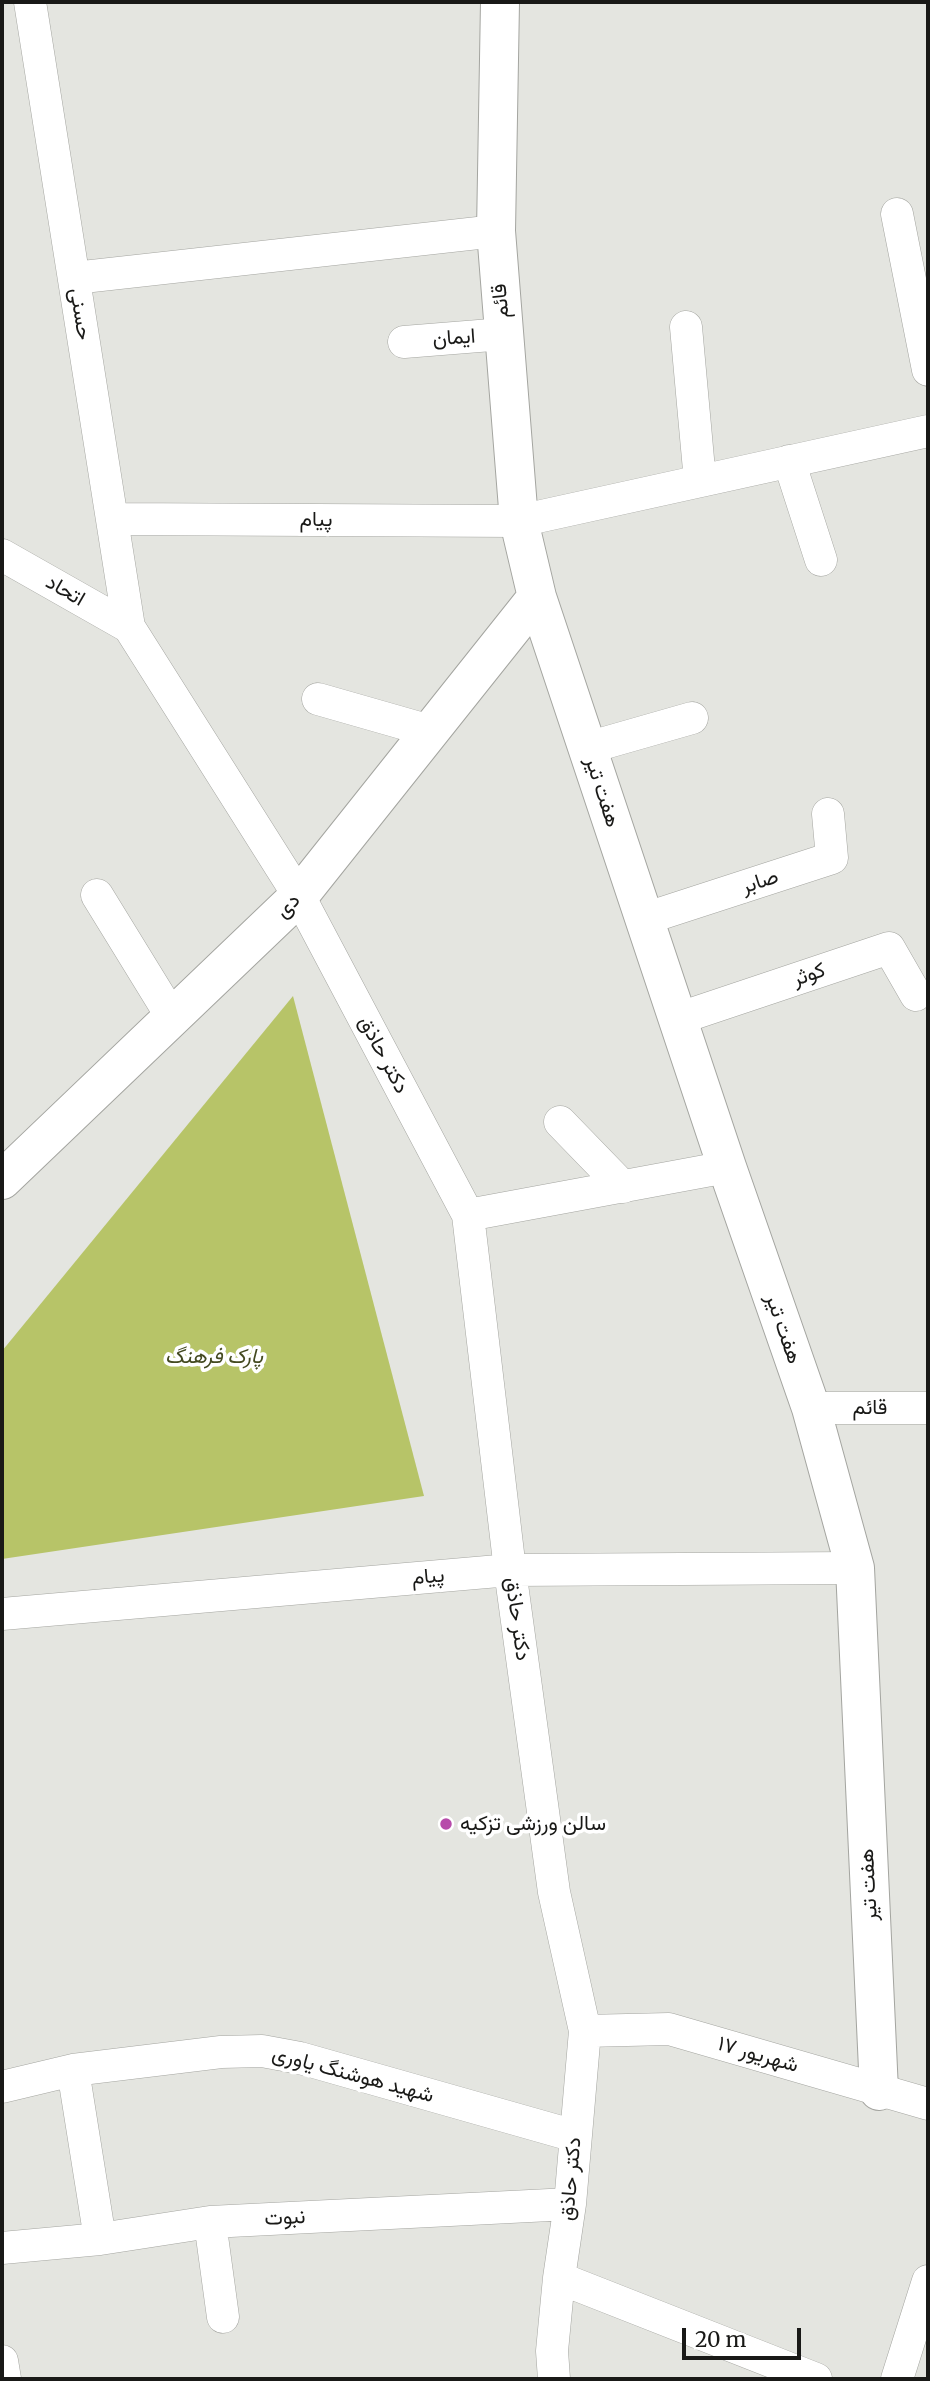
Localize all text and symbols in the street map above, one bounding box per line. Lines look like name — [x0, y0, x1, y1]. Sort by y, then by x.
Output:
street label: قائم — [487, 283, 515, 319]
street label: حسنی — [63, 286, 97, 342]
street label: ایمان — [432, 324, 476, 352]
street label: پیام — [300, 507, 332, 533]
street label: اتحاد — [41, 570, 89, 612]
street label: هفت تیر — [579, 754, 625, 830]
street label: صابر — [738, 864, 782, 900]
street label: دی — [270, 888, 306, 924]
street label: کوثر — [789, 958, 829, 992]
street label: دکتر حاذق — [352, 1012, 414, 1098]
street label: هفت تیر — [759, 1291, 807, 1367]
park label: پارک فرهنگ — [165, 1344, 263, 1370]
street label: قائم — [853, 1395, 887, 1421]
street label: پیام — [411, 1563, 445, 1591]
street label: دکتر حاذق — [499, 1576, 535, 1662]
place label: سالن ورزشی تزکیه — [460, 1811, 606, 1837]
marker: سالن ورزشی تزکیه — [438, 1816, 454, 1832]
street label: هفت تیر — [855, 1848, 883, 1922]
street label: ۱۷ شهریور — [715, 2031, 801, 2079]
street label: شهید هوشنگ یاوری — [269, 2041, 437, 2109]
street label: دکتر حاذق — [555, 2136, 587, 2222]
street label: نبوت — [264, 2204, 306, 2232]
scale bar — [685, 2314, 804, 2358]
text: 20 m — [695, 2326, 746, 2353]

